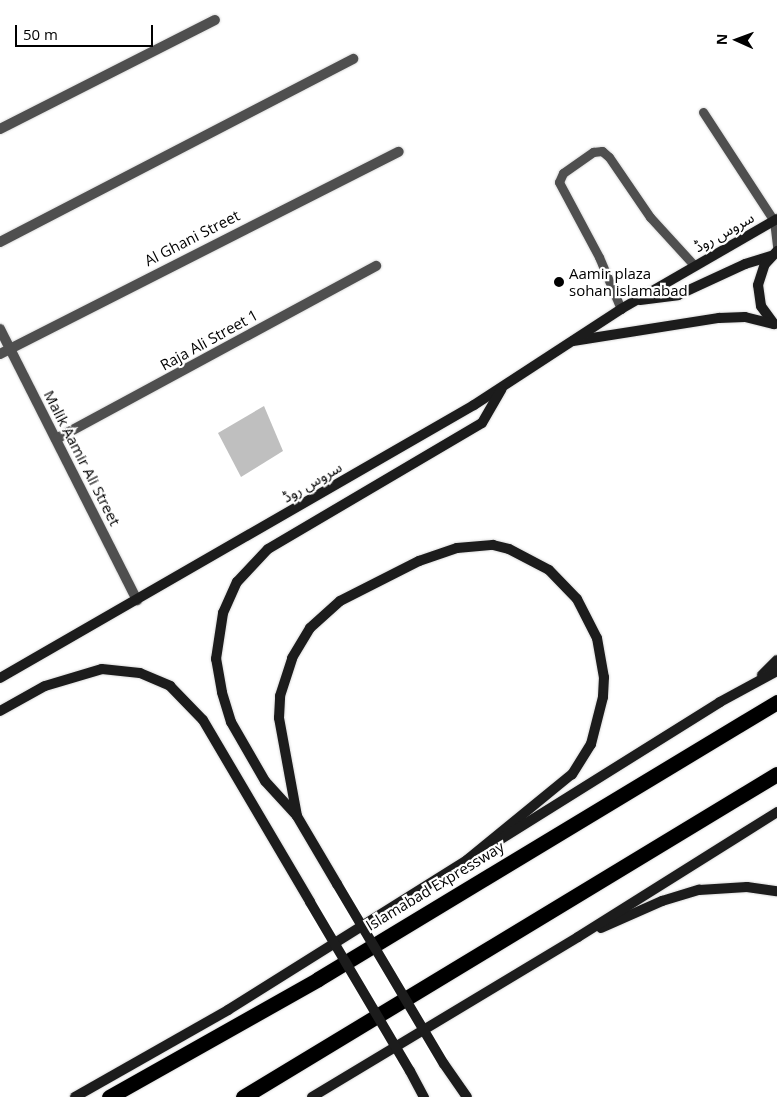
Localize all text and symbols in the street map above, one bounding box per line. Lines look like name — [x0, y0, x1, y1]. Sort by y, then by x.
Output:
scale bar — [18, 15, 155, 47]
north arrow — [712, 15, 762, 65]
text: 50 m — [23, 24, 58, 44]
text: N — [712, 33, 731, 45]
street label: Al Ghani Street — [141, 206, 243, 270]
street label: سروس روڈ — [691, 208, 757, 256]
place label: Aamir plaza sohan islamabad — [569, 264, 688, 299]
marker: Aamir plaza sohan islamabad — [553, 276, 565, 288]
street label: Raja Ali Street 1 — [157, 306, 261, 374]
street label: Malik Aamir Ali Street — [40, 387, 124, 529]
street label: سروس روڈ — [279, 458, 345, 506]
street label: Islamabad Expressway — [363, 838, 507, 934]

